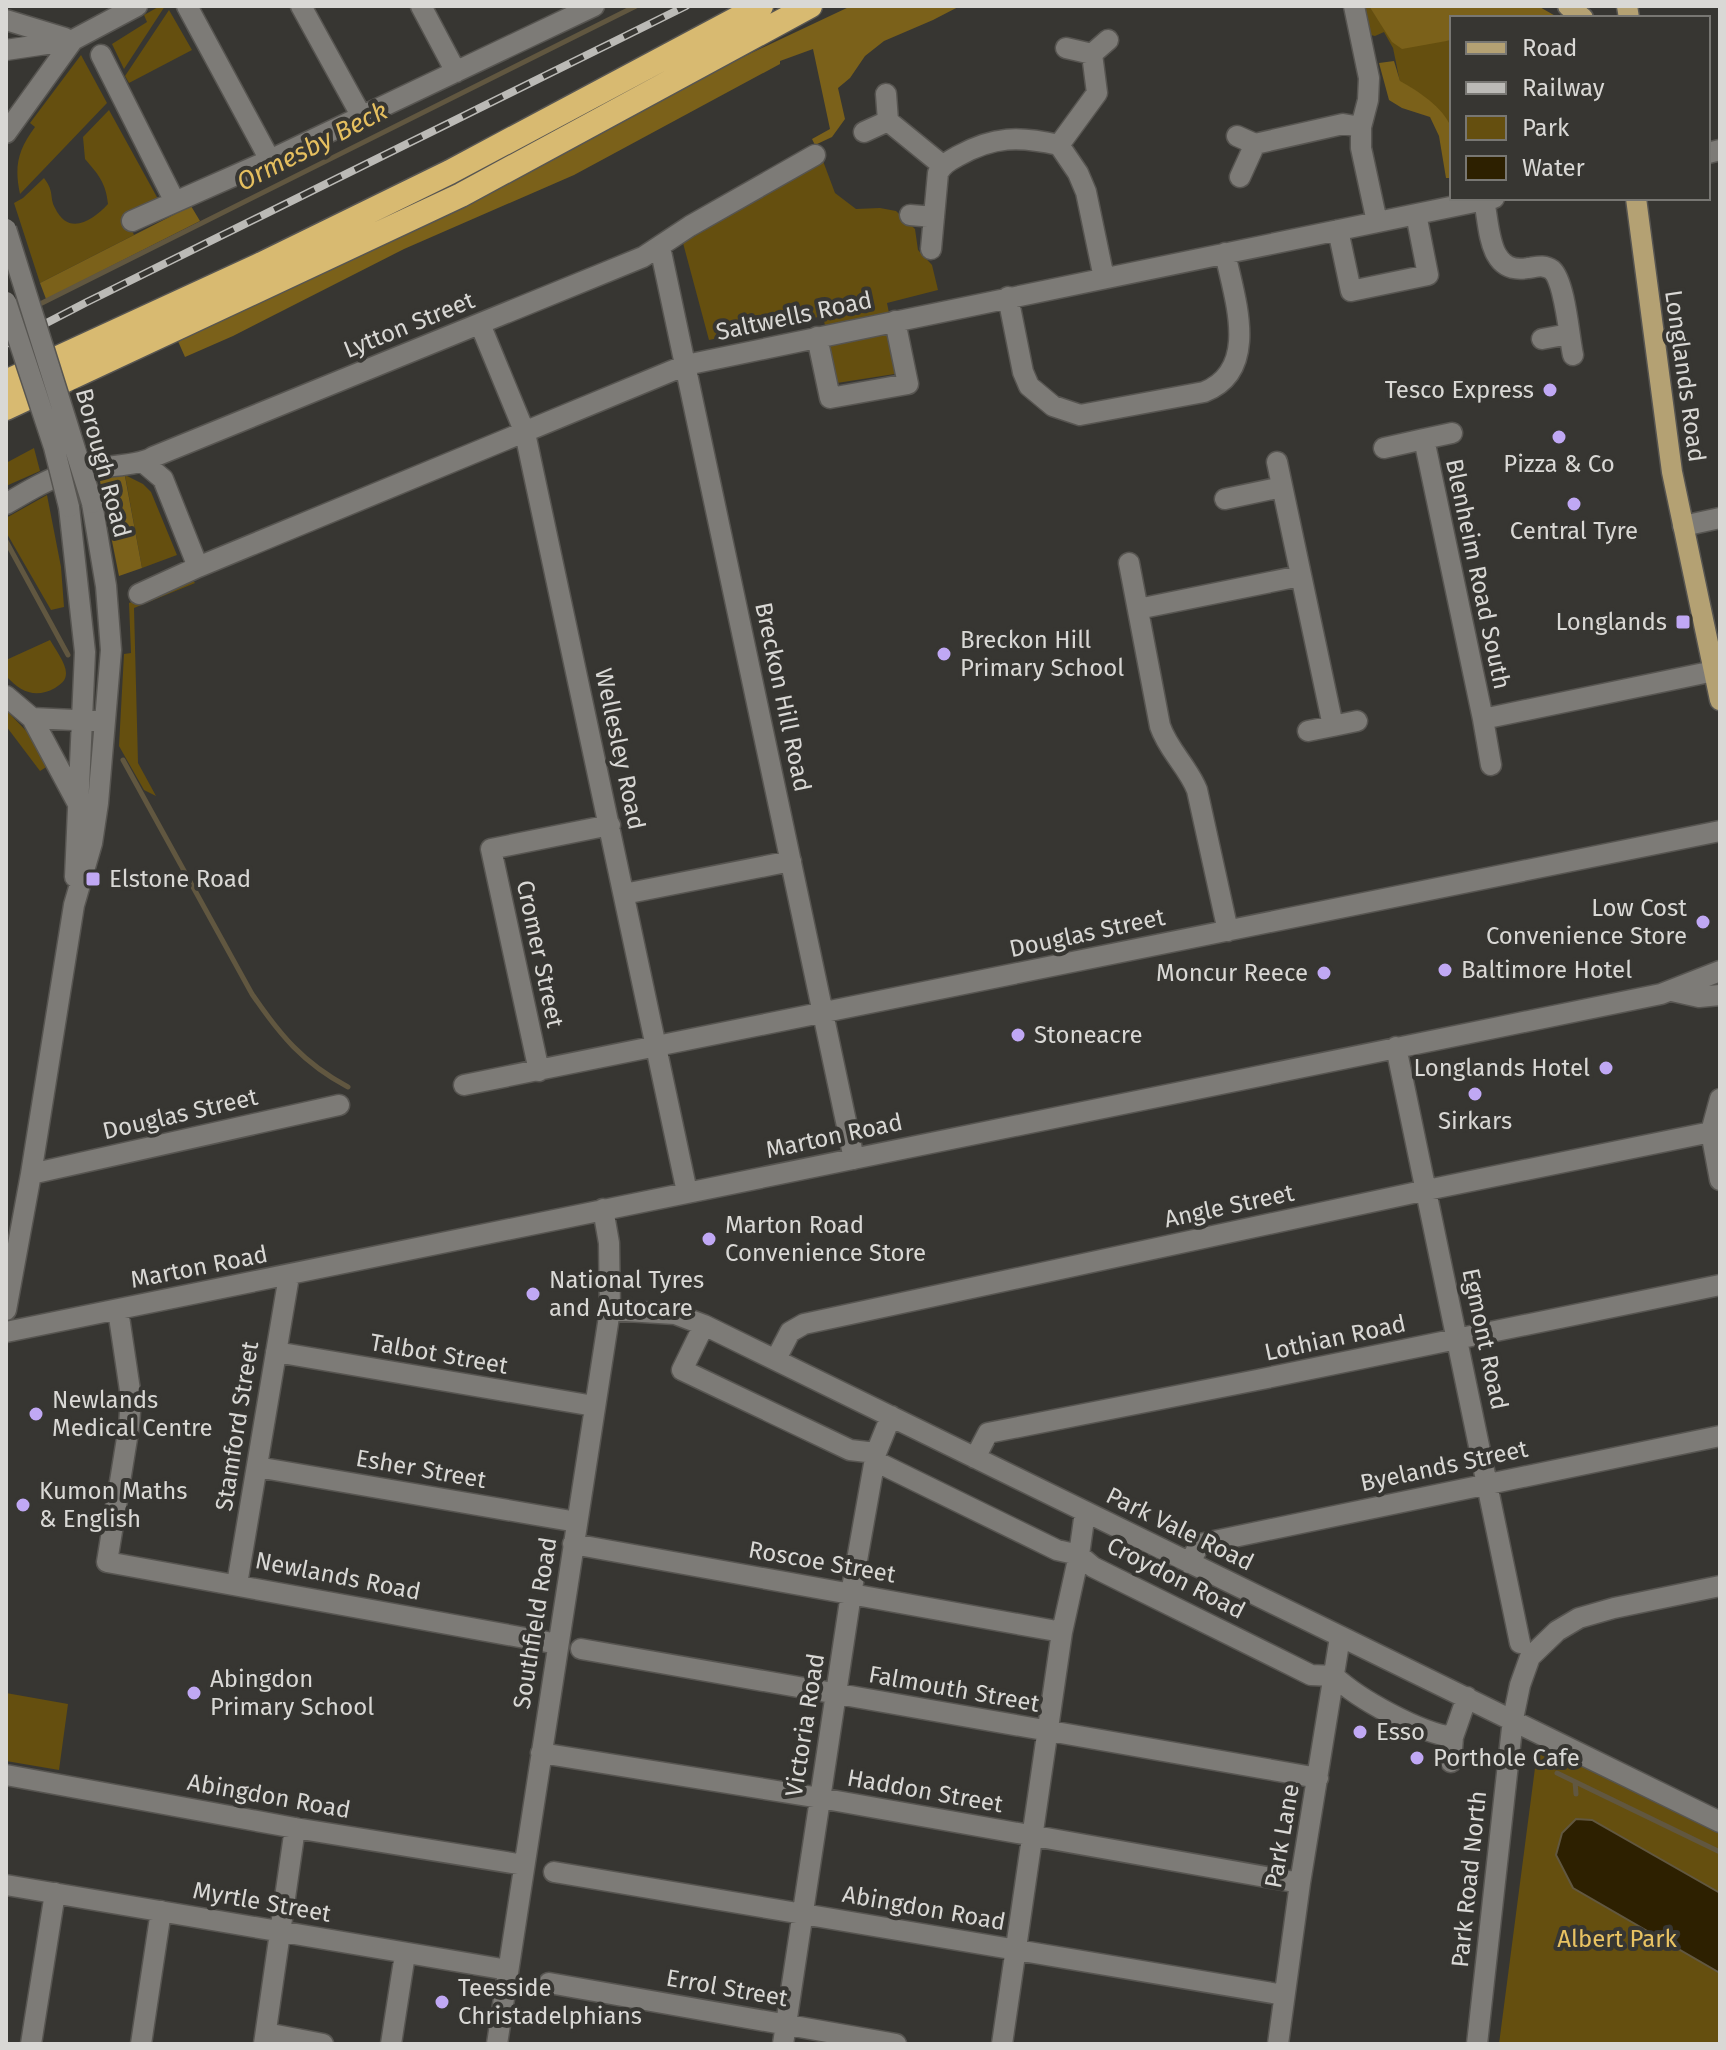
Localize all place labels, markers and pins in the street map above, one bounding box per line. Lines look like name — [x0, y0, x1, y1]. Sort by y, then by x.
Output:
place label: Tesco Express — [1385, 376, 1534, 404]
marker: Tesco Express — [1541, 381, 1559, 399]
marker: Pizza & Co — [1550, 428, 1568, 446]
place label: Pizza & Co — [1503, 450, 1615, 478]
marker: Central Tyre — [1565, 495, 1583, 513]
place label: Central Tyre — [1510, 517, 1638, 545]
place label: Longlands — [1555, 608, 1667, 636]
marker: Longlands — [1674, 613, 1692, 631]
place label: Breckon Hill Primary School — [960, 626, 1124, 682]
marker: Breckon Hill Primary School — [935, 645, 953, 663]
place label: Elstone Road — [109, 865, 251, 893]
marker: Elstone Road — [84, 870, 102, 888]
place label: Low Cost Convenience Store — [1486, 894, 1687, 950]
marker: Low Cost Convenience Store — [1694, 913, 1712, 931]
place label: Baltimore Hotel — [1461, 956, 1632, 984]
place label: Moncur Reece — [1156, 959, 1308, 987]
marker: Baltimore Hotel — [1436, 961, 1454, 979]
marker: Moncur Reece — [1315, 964, 1333, 982]
place label: Stoneacre — [1034, 1021, 1142, 1049]
marker: Stoneacre — [1009, 1026, 1027, 1044]
place label: Longlands Hotel — [1413, 1054, 1590, 1082]
marker: Longlands Hotel — [1597, 1059, 1615, 1077]
marker: Sirkars — [1466, 1085, 1484, 1103]
place label: Sirkars — [1438, 1107, 1512, 1135]
place label: Marton Road Convenience Store — [725, 1211, 926, 1267]
marker: Marton Road Convenience Store — [700, 1230, 718, 1248]
place label: National Tyres and Autocare — [549, 1266, 704, 1322]
marker: National Tyres and Autocare — [524, 1285, 542, 1303]
place label: Newlands Medical Centre — [52, 1386, 213, 1442]
marker: Newlands Medical Centre — [27, 1405, 45, 1423]
place label: Kumon Maths & English — [39, 1477, 188, 1533]
marker: Kumon Maths & English — [14, 1496, 32, 1514]
place label: Abingdon Primary School — [210, 1665, 374, 1721]
marker: Abingdon Primary School — [185, 1684, 203, 1702]
place label: Esso — [1376, 1718, 1425, 1746]
marker: Esso — [1351, 1723, 1369, 1741]
place label: Porthole Cafe — [1433, 1744, 1580, 1772]
marker: Porthole Cafe — [1408, 1749, 1426, 1767]
place label: Teesside Christadelphians — [458, 1974, 642, 2030]
marker: Teesside Christadelphians — [433, 1993, 451, 2011]

